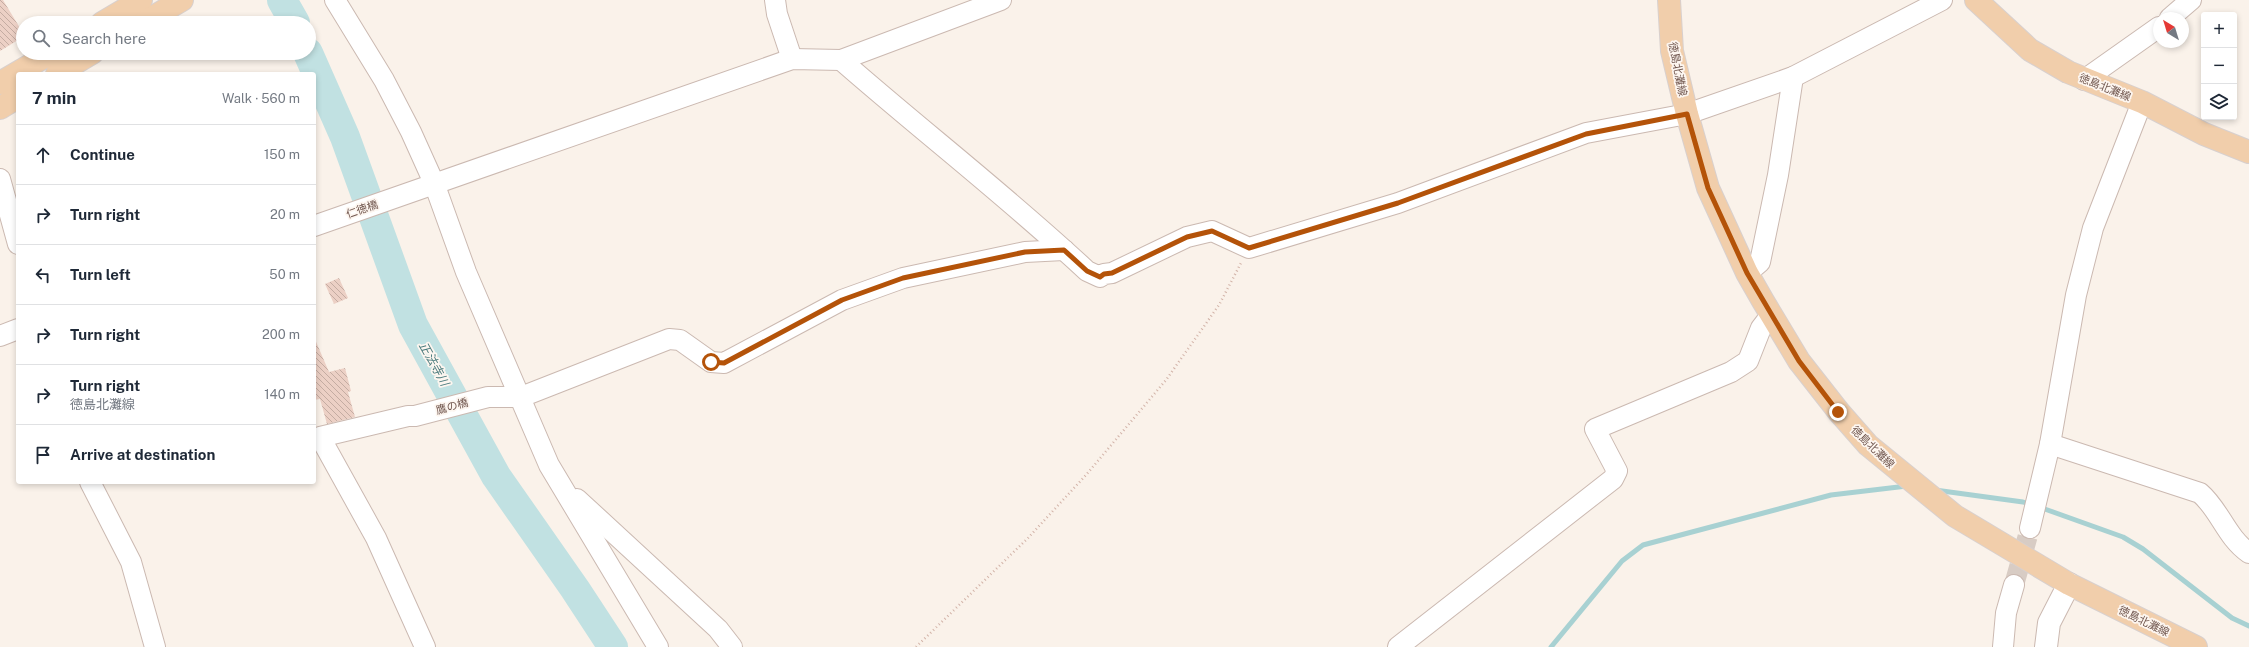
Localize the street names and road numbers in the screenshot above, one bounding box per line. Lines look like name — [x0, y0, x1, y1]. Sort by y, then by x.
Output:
street label: 徳島北灘線 — [1667, 41, 1689, 97]
street label: 徳島北灘線 — [2077, 71, 2133, 103]
street label: 仁徳橋 — [344, 198, 380, 220]
street label: 鷹の橋 — [435, 396, 469, 416]
street label: 徳島北灘線 — [1849, 424, 1897, 470]
street label: 徳島北灘線 — [2117, 604, 2171, 638]

